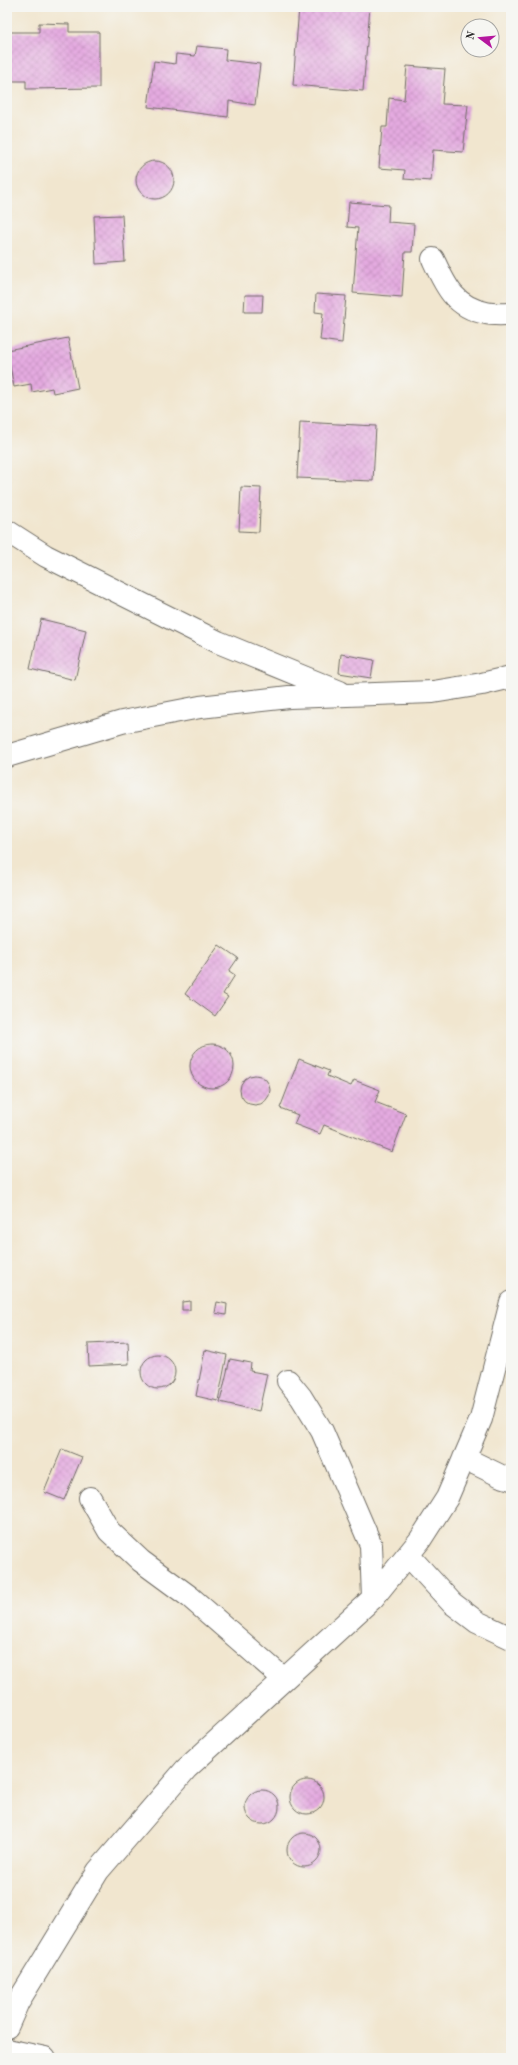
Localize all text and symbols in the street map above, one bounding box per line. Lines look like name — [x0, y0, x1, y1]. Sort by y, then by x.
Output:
north arrow — [460, 18, 500, 58]
text: N — [465, 30, 478, 41]

